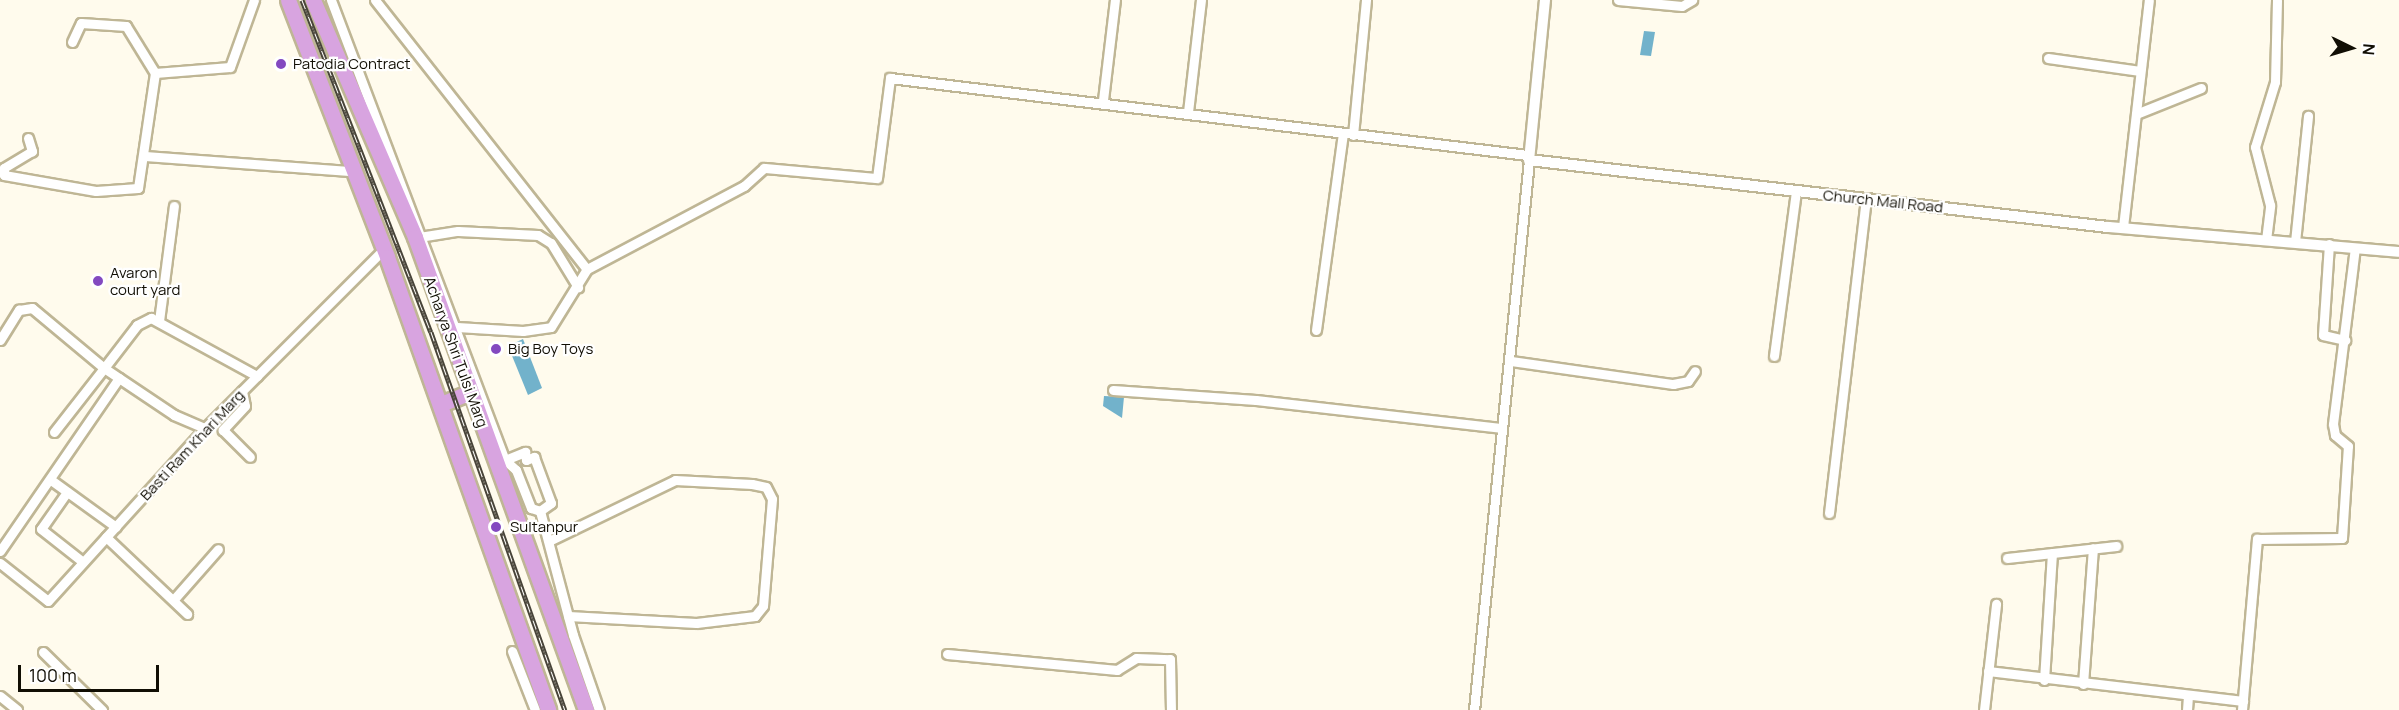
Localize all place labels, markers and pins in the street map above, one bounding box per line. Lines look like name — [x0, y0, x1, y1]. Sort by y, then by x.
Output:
place label: Patodia Contract — [293, 55, 411, 73]
marker: Patodia Contract — [274, 57, 288, 71]
place label: Avaron court yard — [110, 263, 180, 298]
marker: Avaron court yard — [91, 274, 105, 288]
place label: Big Boy Toys — [508, 340, 593, 358]
marker: Big Boy Toys — [489, 342, 503, 356]
marker: Sultanpur — [487, 518, 505, 536]
place label: Sultanpur — [510, 518, 578, 536]

